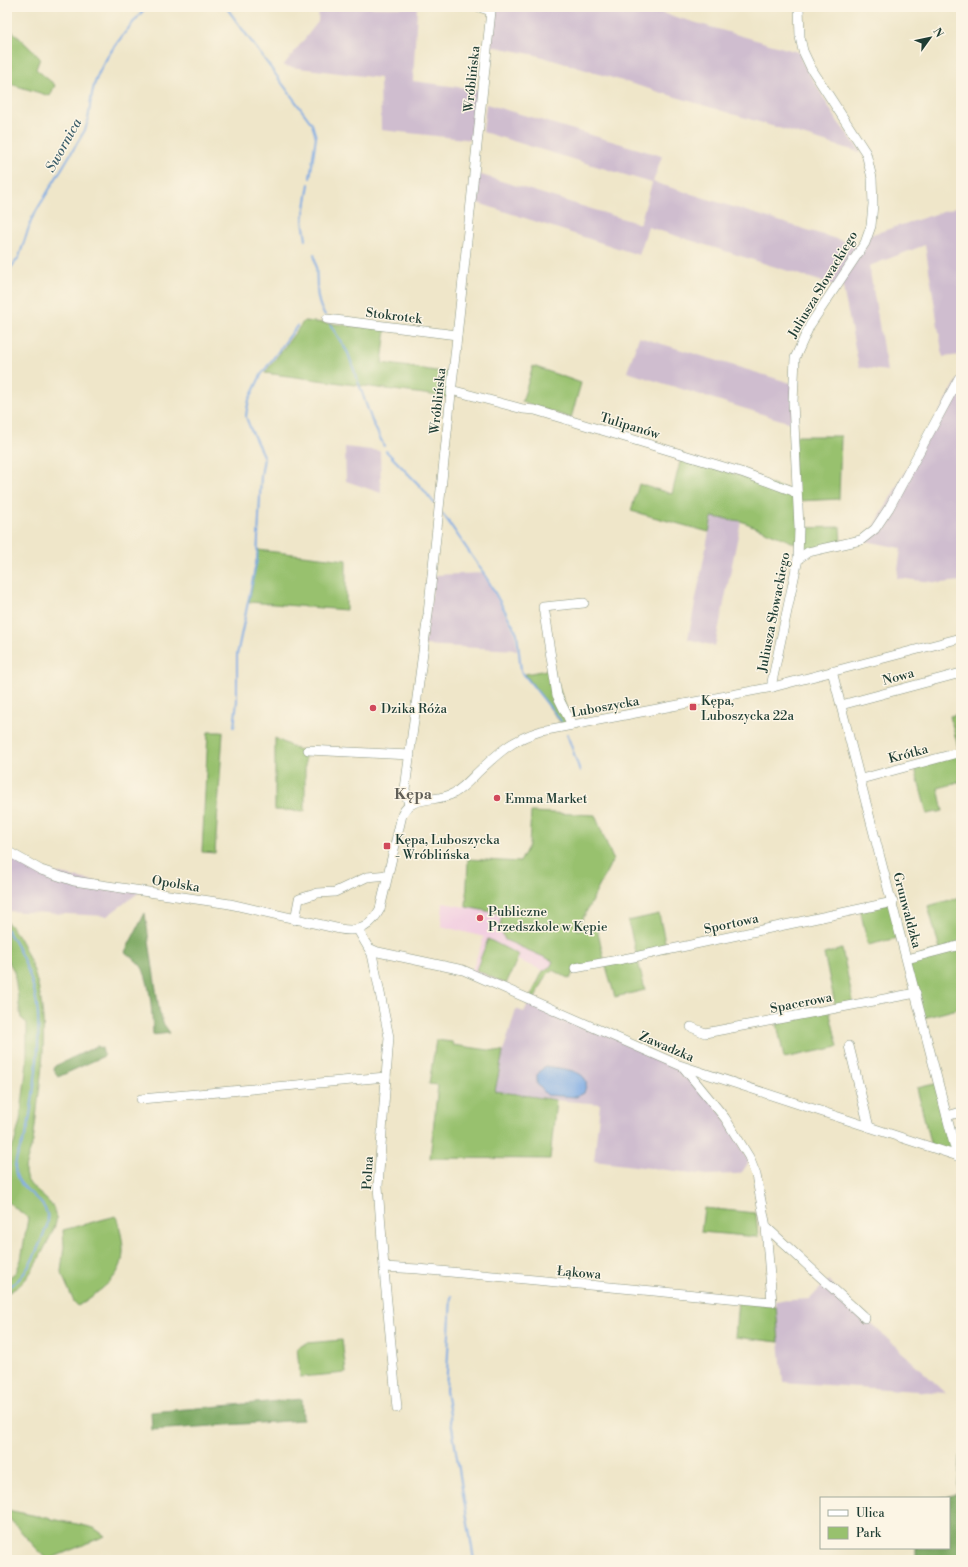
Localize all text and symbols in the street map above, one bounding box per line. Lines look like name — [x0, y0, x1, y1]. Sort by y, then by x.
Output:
north arrow — [910, 18, 950, 58]
text: N — [929, 26, 946, 41]
street label: Wróblińska — [460, 45, 483, 114]
water label: Swornica — [42, 115, 86, 176]
street label: Juliusza Słowackiego — [784, 228, 861, 342]
street label: Stokrotek — [365, 305, 424, 328]
street label: Wróblińska — [426, 367, 449, 436]
street label: Tulipanów — [598, 409, 662, 443]
street label: Juliusza Słowackiego — [754, 551, 793, 675]
street label: Nowa — [881, 665, 916, 689]
street label: Luboszycka — [570, 693, 641, 721]
place label: Kępa, Luboszycka 22a — [701, 693, 795, 724]
place label: Dzika Róża — [381, 701, 448, 717]
marker: Kępa, Luboszycka 22a — [688, 702, 698, 712]
marker: Dzika Róża — [368, 703, 378, 713]
street label: Krótka — [887, 741, 930, 767]
district label: Kępa — [394, 785, 433, 804]
place label: Emma Market — [505, 791, 588, 807]
marker: Emma Market — [492, 793, 502, 803]
place label: Kępa, Luboszycka - Wróblińska — [395, 832, 500, 863]
marker: Kępa, Luboszycka - Wróblińska — [382, 841, 392, 851]
street label: Grunwaldzka — [889, 871, 925, 950]
street label: Opolska — [151, 872, 201, 896]
place label: Publiczne Przedszkole w Kępie — [488, 904, 608, 935]
street label: Sportowa — [702, 910, 760, 938]
marker: Publiczne Przedszkole w Kępie — [475, 913, 485, 923]
street label: Spacerowa — [769, 989, 834, 1017]
street label: Zawadzka — [637, 1028, 697, 1066]
street label: Polna — [359, 1155, 377, 1190]
street label: Łąkowa — [556, 1263, 602, 1283]
legend — [820, 1497, 950, 1549]
text: Ulica — [856, 1506, 885, 1521]
text: Park — [856, 1526, 882, 1541]

